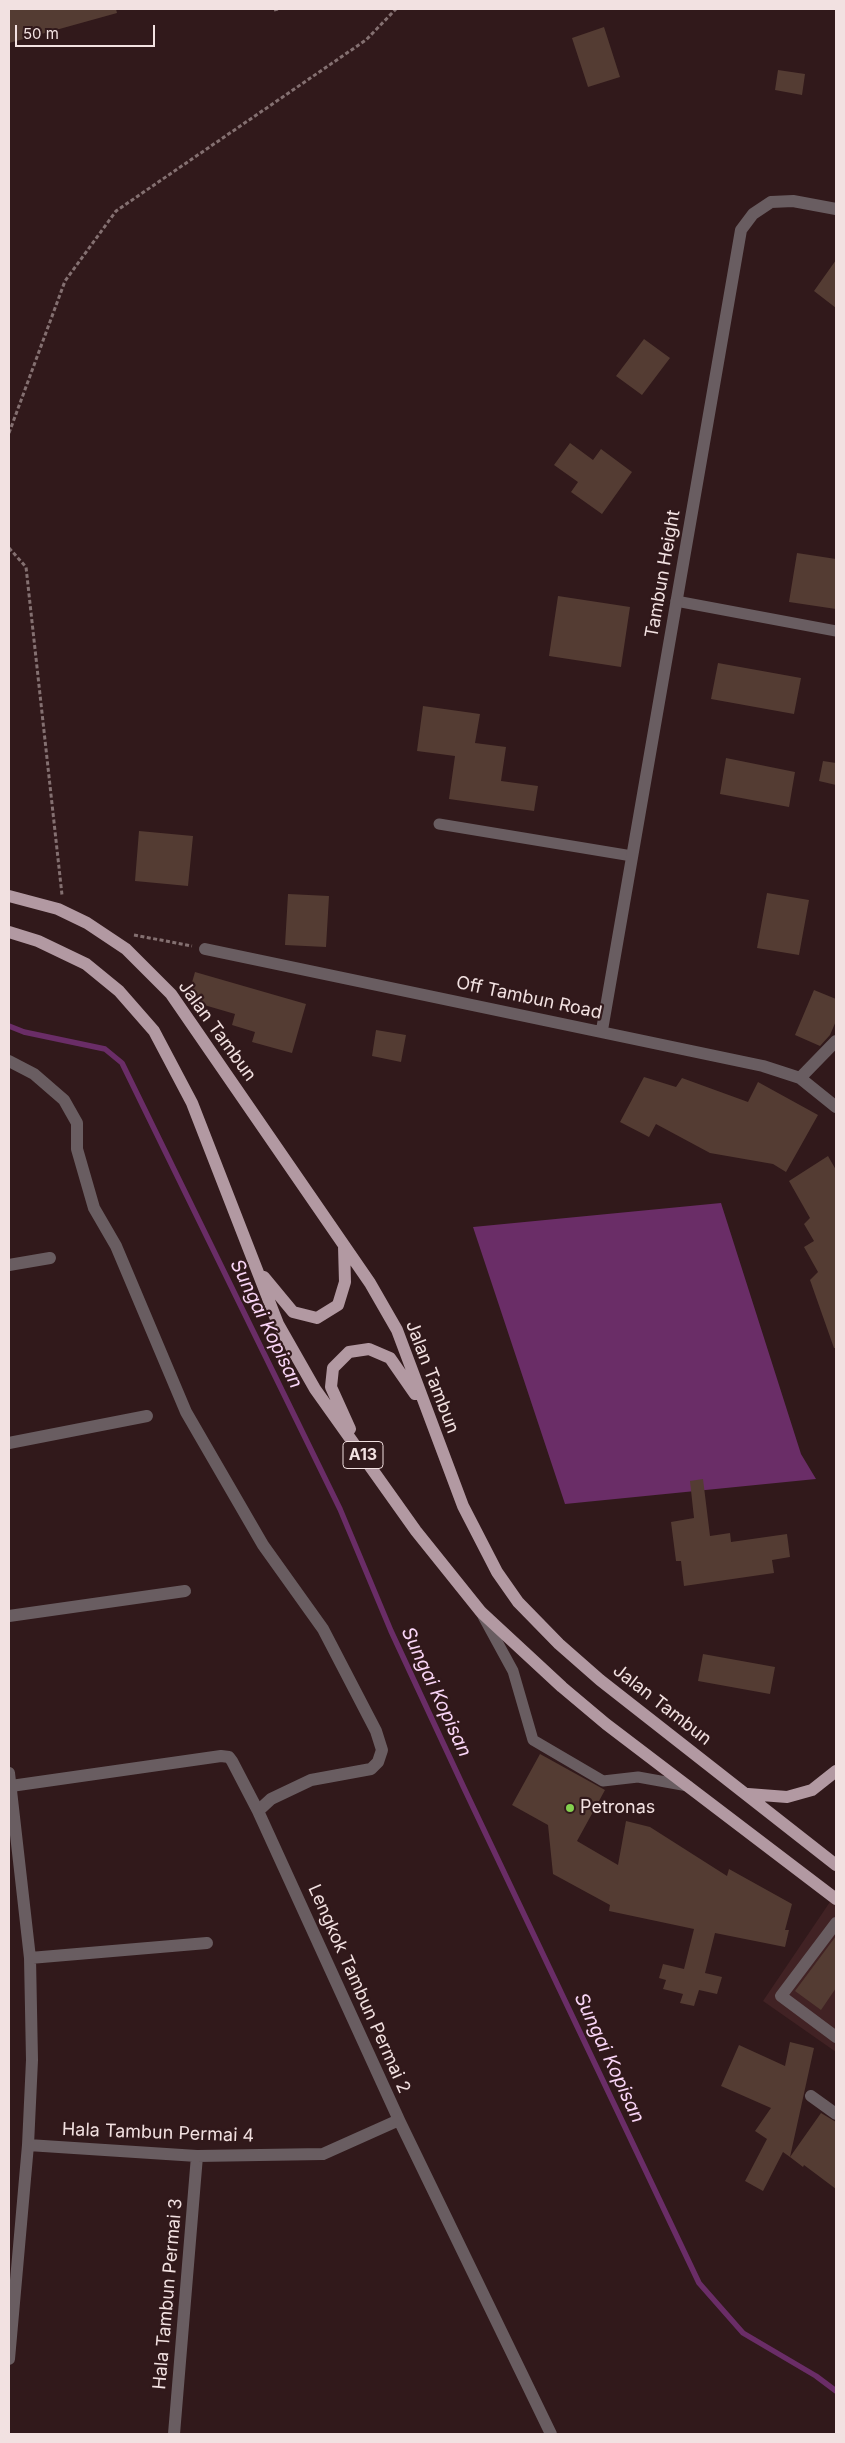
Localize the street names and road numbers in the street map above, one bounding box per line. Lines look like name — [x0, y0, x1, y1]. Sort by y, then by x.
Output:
street label: Tambun Height — [641, 508, 685, 640]
street label: Off Tambun Road — [454, 972, 604, 1024]
street label: Jalan Tambun — [173, 977, 261, 1085]
street label: Jalan Tambun — [401, 1318, 463, 1436]
road number: A13 — [343, 1442, 383, 1468]
street label: Jalan Tambun — [608, 1660, 716, 1750]
street label: Lengkok Tambun Permai 2 — [303, 1881, 415, 2097]
street label: Hala Tambun Permai 4 — [61, 2119, 255, 2147]
street label: Hala Tambun Permai 3 — [149, 2197, 187, 2391]

